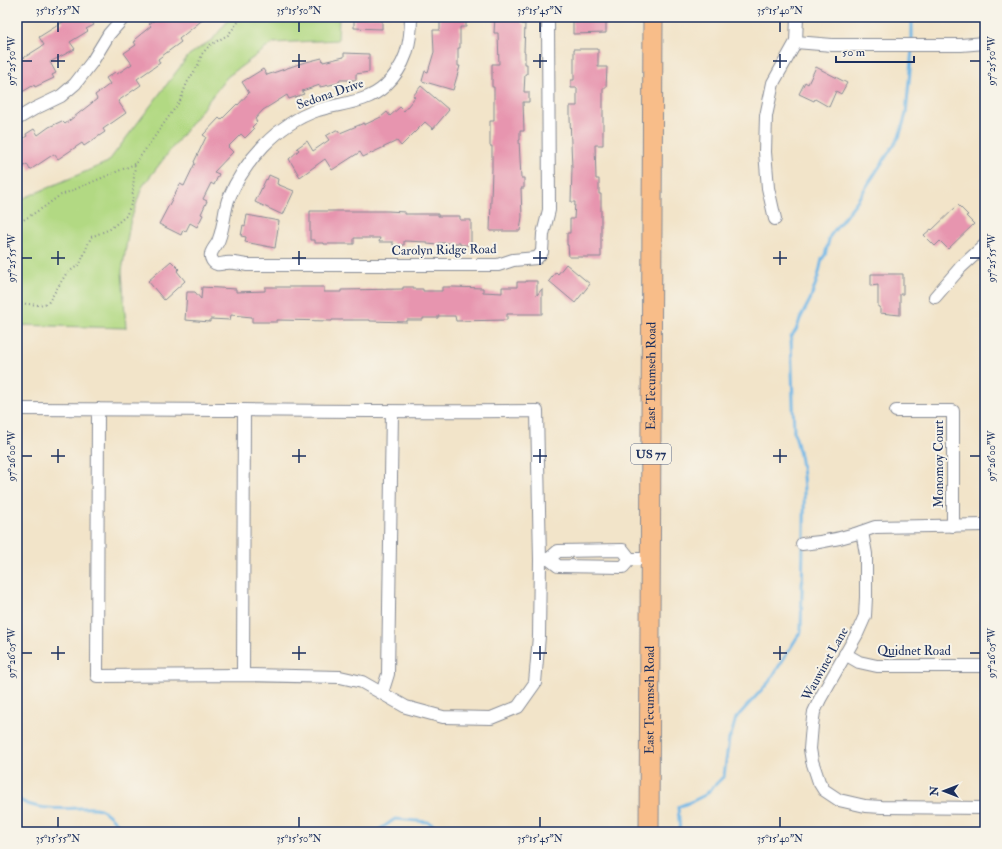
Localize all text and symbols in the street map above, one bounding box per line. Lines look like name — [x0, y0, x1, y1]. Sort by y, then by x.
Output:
text: 35°15'55"N — [36, 5, 80, 17]
text: 35°15'50"N — [276, 5, 322, 17]
text: 35°15'45"N — [517, 5, 563, 17]
text: 35°15'40"N — [757, 5, 803, 17]
text: 97°25'50"W — [6, 36, 18, 87]
text: 97°25'50"W — [986, 36, 998, 87]
scale bar — [836, 38, 914, 64]
text: 50 m — [842, 45, 866, 60]
street label: Sedona Drive — [294, 75, 366, 113]
text: 97°25'55"W — [6, 233, 18, 283]
text: 97°25'55"W — [986, 233, 998, 283]
street label: Carolyn Ridge Road — [391, 241, 497, 260]
street label: East Tecumseh Road — [643, 321, 660, 430]
street label: Monomoy Court — [931, 420, 948, 508]
text: 97°26'00"W — [6, 430, 18, 482]
text: 97°26'00"W — [986, 430, 998, 482]
road number: US 77 — [631, 444, 671, 464]
street label: Wauwinet Lane — [798, 624, 852, 704]
text: 97°26'05"W — [6, 627, 18, 679]
text: 97°26'05"W — [986, 627, 998, 679]
street label: Quidnet Road — [877, 643, 951, 659]
street label: East Tecumseh Road — [641, 645, 658, 754]
north arrow — [924, 771, 964, 811]
text: N — [928, 785, 941, 797]
text: 35°15'55"N — [36, 833, 80, 845]
text: 35°15'50"N — [276, 833, 322, 845]
text: 35°15'45"N — [517, 833, 563, 845]
text: 35°15'40"N — [757, 833, 803, 845]

